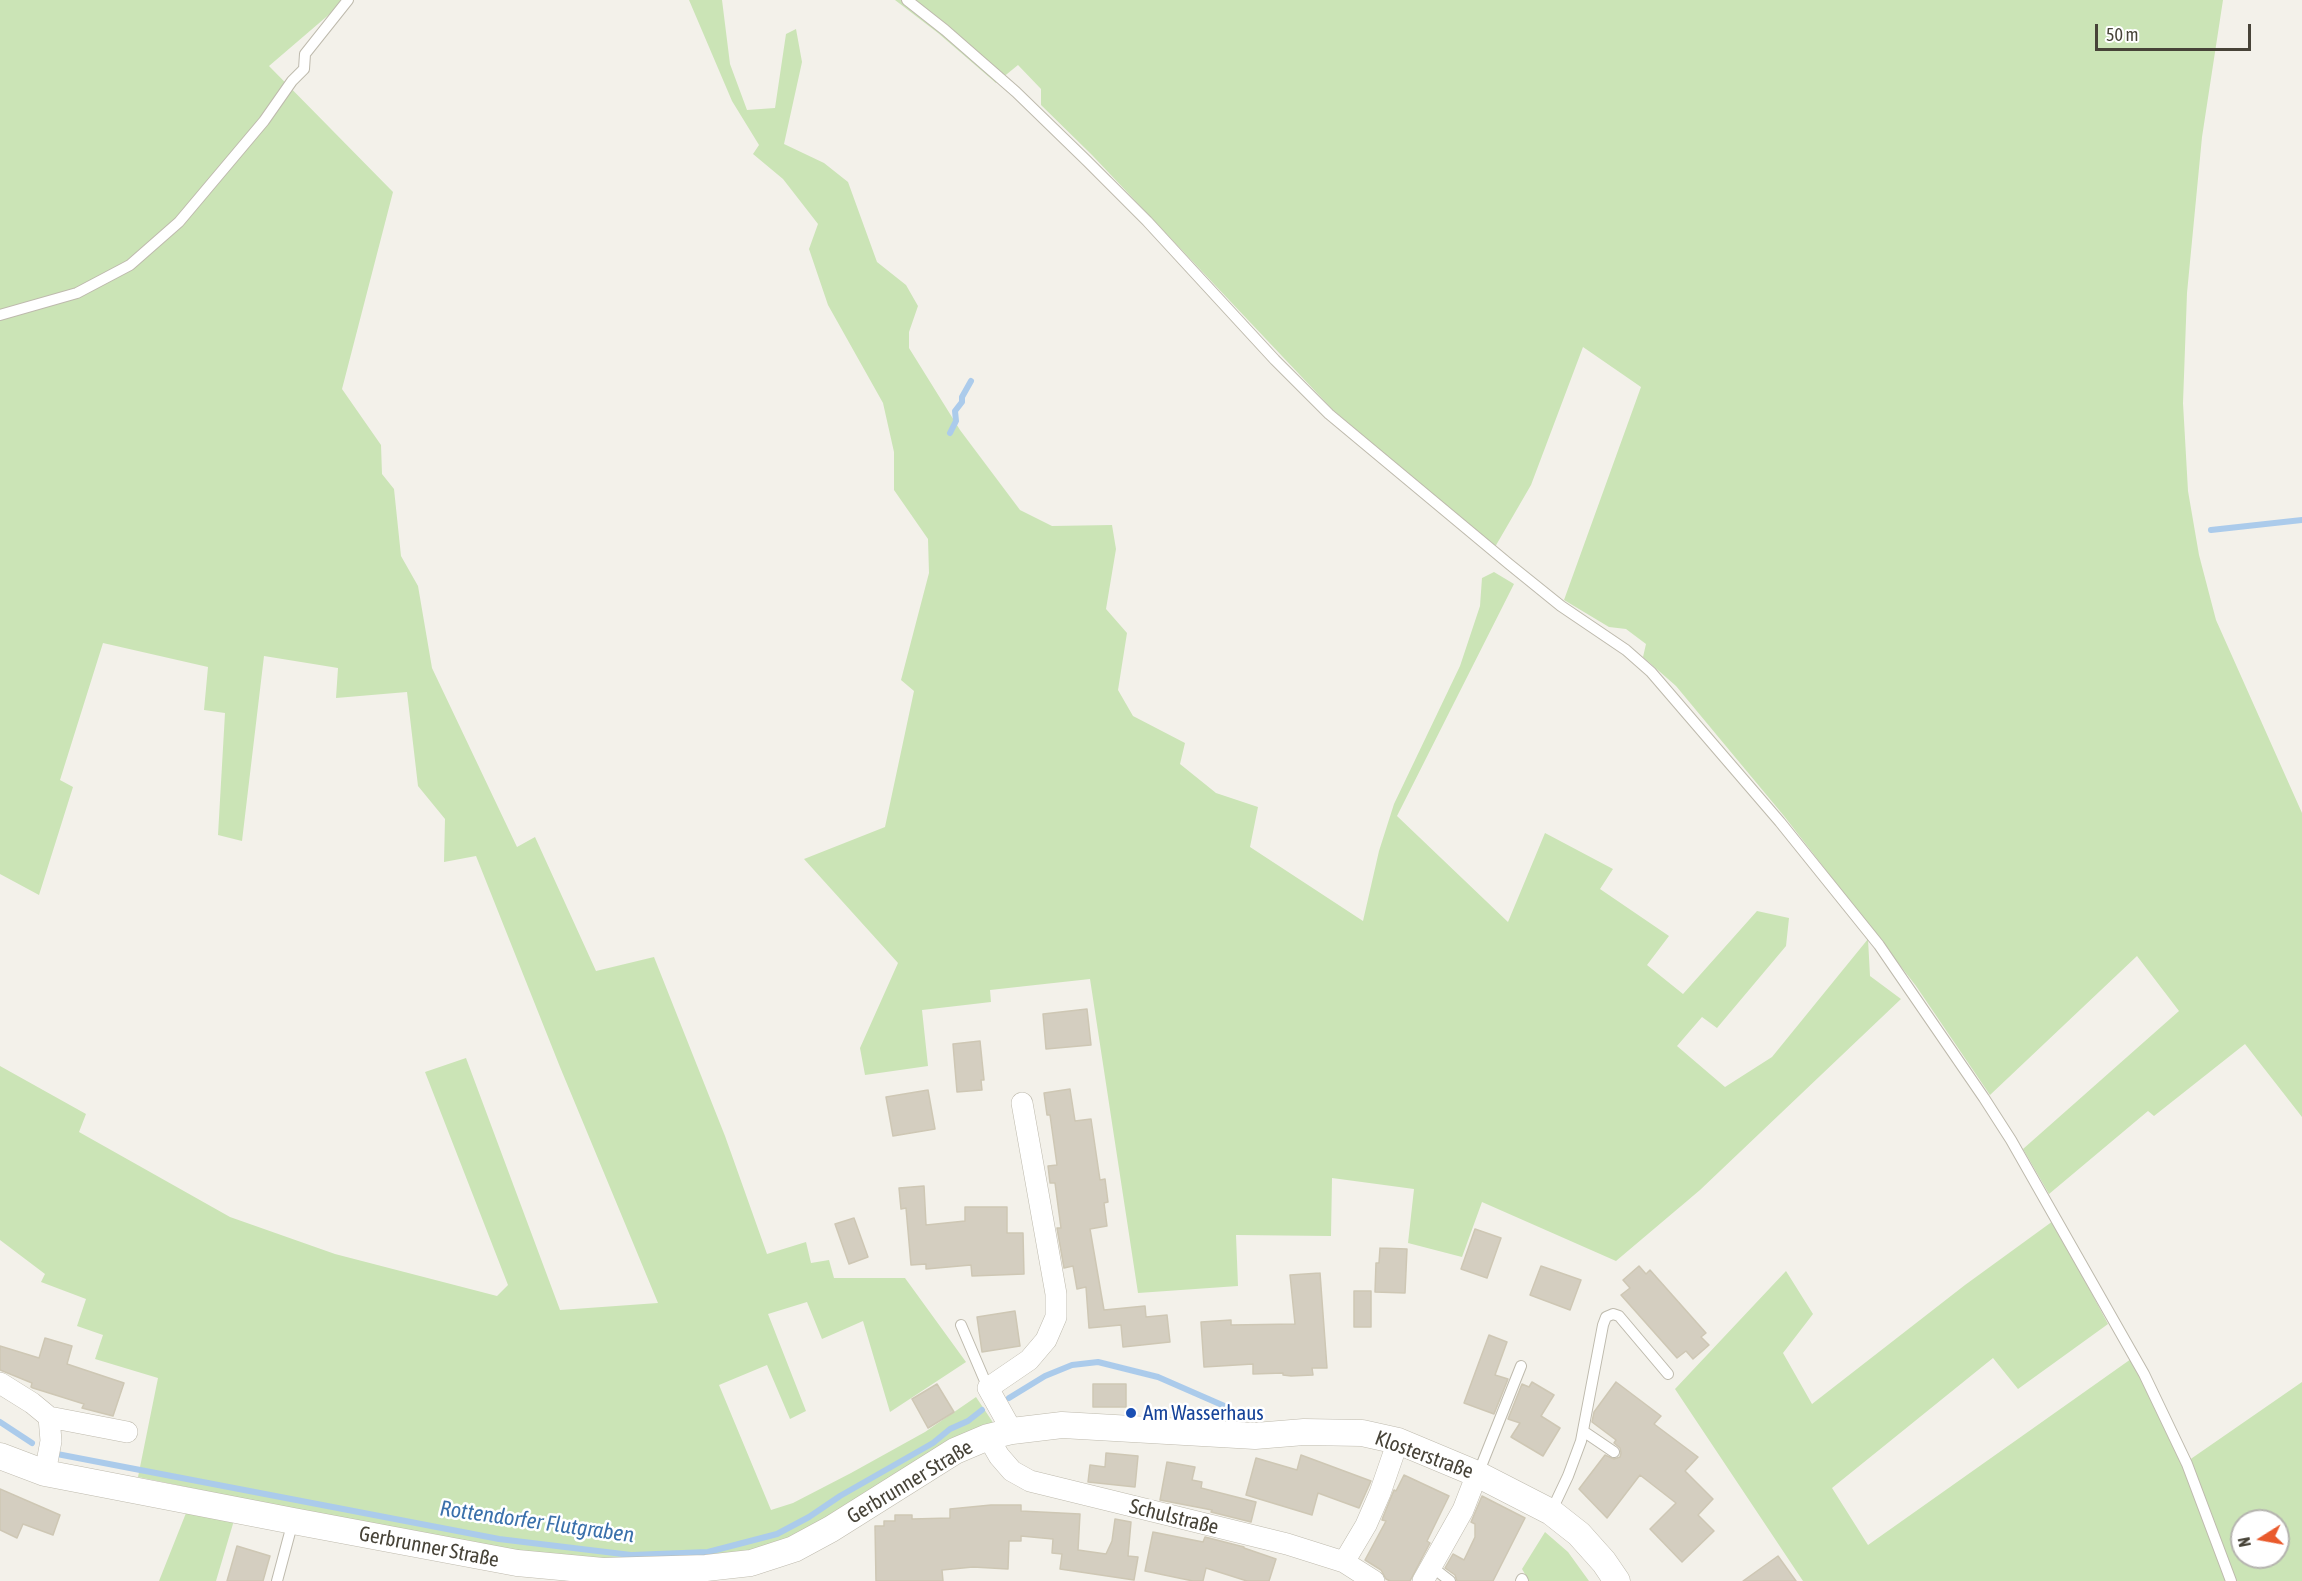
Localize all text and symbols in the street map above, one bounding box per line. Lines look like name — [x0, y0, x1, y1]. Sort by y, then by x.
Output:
scale bar — [2098, 12, 2254, 50]
text: 50 m — [2106, 24, 2138, 45]
place label: Am Wasserhaus — [1143, 1400, 1264, 1426]
marker: Am Wasserhaus — [1124, 1406, 1138, 1420]
street label: Klosterstraße — [1371, 1426, 1477, 1484]
street label: Gerbrunner Straße — [843, 1435, 977, 1529]
street label: Schulstraße — [1127, 1494, 1221, 1540]
water label: Rottendorfer Flutgraben — [438, 1495, 636, 1549]
north arrow — [2230, 1509, 2290, 1569]
street label: Gerbrunner Straße — [357, 1521, 501, 1573]
text: N — [2235, 1536, 2254, 1548]

